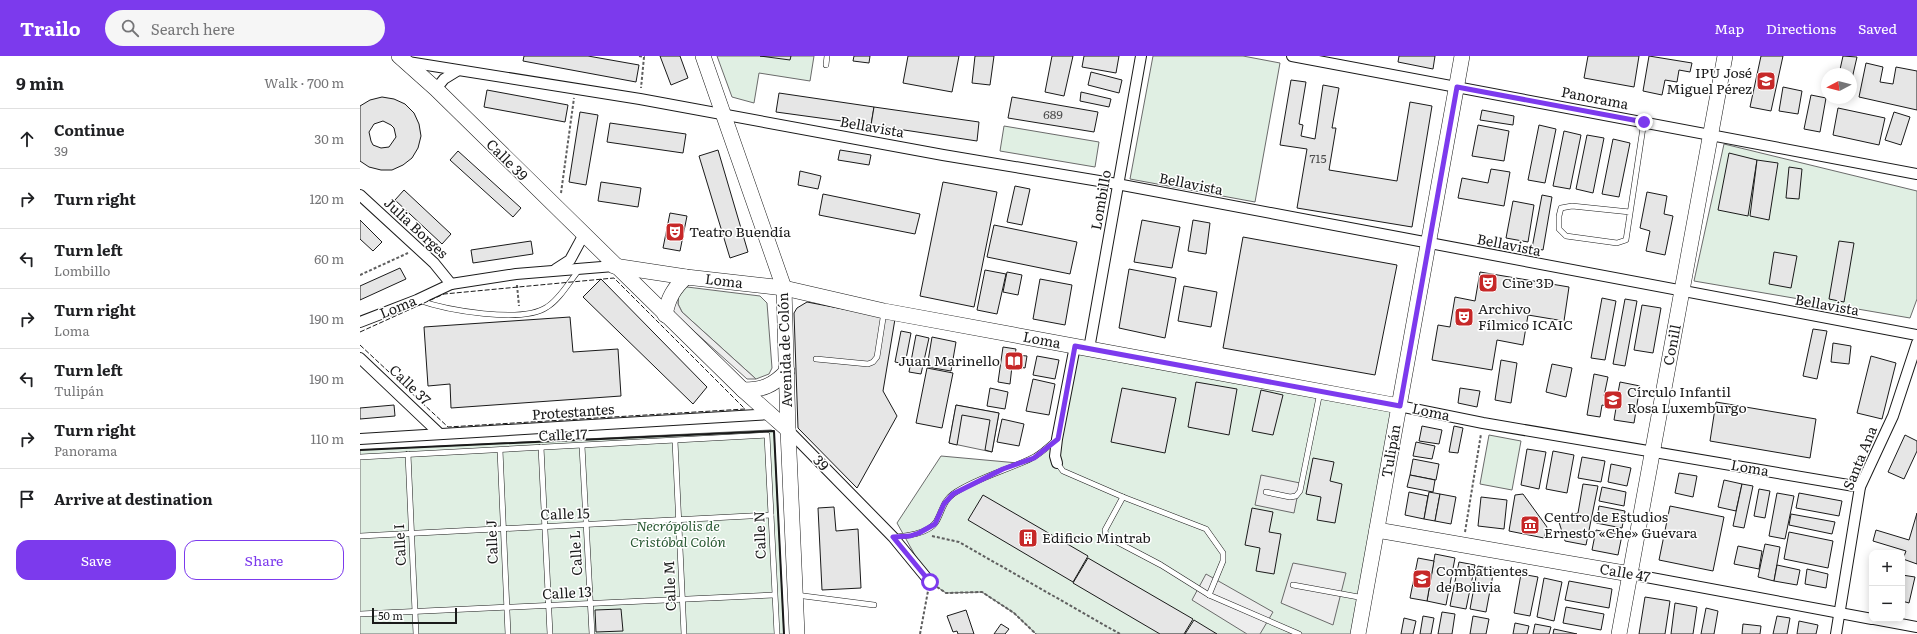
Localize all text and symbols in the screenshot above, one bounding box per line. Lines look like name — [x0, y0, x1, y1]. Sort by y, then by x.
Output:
search box — [105, 10, 385, 46]
text: Trailo — [20, 14, 81, 42]
icon: search — [119, 17, 141, 39]
text: Search here — [151, 17, 235, 40]
text: Map — [1714, 18, 1744, 38]
text: Directions — [1766, 18, 1836, 38]
text: Saved — [1858, 18, 1897, 38]
place label: IPU José Miguel Pérez — [1666, 62, 1752, 98]
north arrow — [1821, 68, 1857, 104]
text: 9 min — [16, 70, 64, 95]
school or university icon: IPU José Miguel Pérez — [1755, 70, 1777, 92]
text: Walk · 700 m — [264, 73, 344, 92]
street label: Panorama — [1560, 81, 1631, 113]
house number: 689 — [1043, 105, 1063, 123]
street label: Bellavista — [838, 111, 906, 142]
route end — [1635, 113, 1653, 131]
text: Continue — [54, 118, 124, 141]
icon: ahead — [16, 128, 38, 150]
text: 30 m — [314, 129, 344, 148]
street label: Calle 39 — [482, 134, 533, 185]
text: 39 — [54, 141, 68, 160]
house number: 715 — [1309, 149, 1327, 167]
street label: Bellavista — [1157, 167, 1225, 199]
street label: Lombillo — [1085, 168, 1115, 231]
text: Turn right — [54, 187, 136, 210]
icon: right — [16, 188, 38, 210]
text: 120 m — [309, 189, 344, 208]
street label: Julia Borges — [380, 192, 453, 262]
theatre icon: Teatro Buendía — [664, 221, 686, 243]
place label: Teatro Buendía — [689, 221, 791, 241]
street label: Bellavista — [1475, 228, 1543, 260]
text: Turn left — [54, 238, 123, 261]
icon: left — [16, 248, 38, 270]
text: 60 m — [314, 249, 344, 268]
text: Lombillo — [54, 261, 110, 280]
street label: Loma — [704, 268, 745, 292]
theatre icon: Cine 3D — [1477, 272, 1499, 294]
place label: Cine 3D — [1502, 272, 1554, 292]
street label: Loma — [376, 289, 419, 322]
street label: Bellavista — [1793, 289, 1861, 320]
street label: Avenida de Colón — [772, 292, 796, 408]
text: Turn right — [54, 298, 136, 321]
place label: Archivo Fílmico ICAIC — [1478, 298, 1573, 334]
theatre icon: Archivo Fílmico ICAIC — [1453, 306, 1475, 328]
icon: right — [16, 308, 38, 330]
text: 190 m — [309, 309, 344, 328]
text: Loma — [54, 321, 89, 340]
street label: Conill — [1657, 322, 1685, 367]
street label: Loma — [1022, 326, 1063, 353]
place label: Juan Marinello — [898, 350, 1000, 370]
library icon: Juan Marinello — [1003, 350, 1025, 372]
text: Turn left — [54, 358, 123, 381]
street label: Calle 37 — [385, 359, 436, 409]
icon: left — [16, 368, 38, 390]
text: 190 m — [309, 369, 344, 388]
text: Tulipán — [54, 381, 104, 400]
place label: Círculo Infantil Rosa Luxemburgo — [1627, 381, 1747, 417]
school or university icon: Círculo Infantil Rosa Luxemburgo — [1602, 389, 1624, 411]
street label: Loma — [1410, 397, 1452, 425]
street label: Protestantes — [531, 398, 615, 424]
text: Turn right — [54, 418, 136, 441]
street label: Santa Ana — [1837, 422, 1881, 493]
street label: Calle 17 — [538, 423, 588, 445]
street label: Tulipán — [1376, 423, 1405, 479]
icon: right — [16, 428, 38, 450]
text: 110 m — [311, 429, 344, 448]
text: Panorama — [54, 441, 117, 460]
street label: 39 — [809, 450, 834, 475]
street label: Loma — [1730, 454, 1771, 480]
text: Arrive at destination — [54, 487, 213, 510]
icon: arrive — [16, 488, 38, 510]
street label: Calle 15 — [540, 502, 590, 524]
place label: Centro de Estudios Ernesto «Che» Guevara — [1544, 506, 1698, 542]
street label: Calle N — [748, 511, 770, 559]
museum icon: Centro de Estudios Ernesto «Che» Guevara — [1519, 514, 1541, 536]
park label: Necrópolis de Cristóbal Colón — [630, 515, 727, 551]
street label: Calle J — [480, 519, 502, 565]
street label: Calle I — [388, 523, 410, 567]
building icon: Edificio Mintrab — [1017, 527, 1039, 549]
place label: Edificio Mintrab — [1042, 527, 1151, 547]
street label: Calle L — [564, 530, 586, 576]
button: Save — [16, 540, 176, 580]
button: Share — [184, 540, 344, 580]
map controls — [1869, 550, 1905, 622]
button: + — [1869, 550, 1905, 586]
street label: Calle 47 — [1598, 558, 1652, 586]
street label: Calle M — [658, 560, 680, 612]
place label: Combatientes de Bolivia — [1436, 560, 1528, 596]
school or university icon: Combatientes de Bolivia — [1411, 568, 1433, 590]
route start — [921, 573, 939, 591]
street label: Calle 13 — [542, 581, 592, 603]
button: − — [1869, 586, 1905, 622]
scale bar — [372, 606, 457, 625]
text: 50 m — [378, 607, 403, 623]

